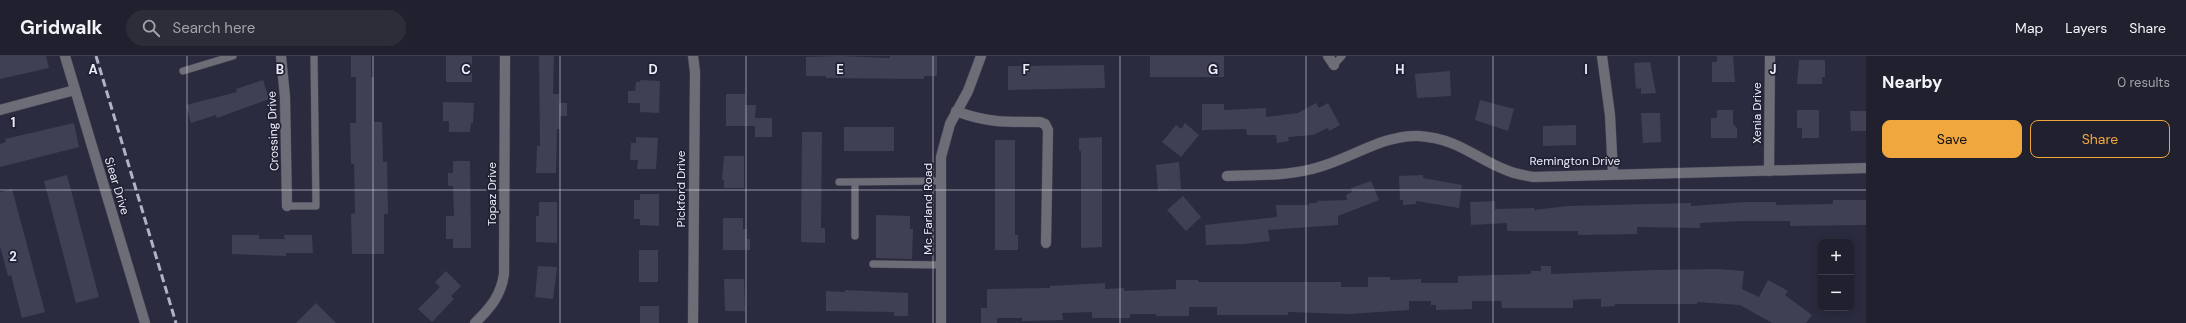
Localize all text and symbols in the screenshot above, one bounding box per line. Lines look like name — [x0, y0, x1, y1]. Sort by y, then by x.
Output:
search box — [126, 10, 406, 46]
text: Gridwalk — [20, 15, 102, 40]
icon: search — [140, 17, 162, 39]
text: Search here — [172, 18, 255, 38]
text: Map — [2015, 19, 2043, 37]
text: Layers — [2065, 19, 2107, 37]
text: Share — [2129, 19, 2166, 37]
text: A — [88, 61, 98, 78]
text: B — [276, 61, 284, 78]
text: C — [461, 61, 471, 78]
text: D — [648, 61, 658, 78]
text: E — [836, 61, 844, 78]
text: F — [1022, 61, 1030, 78]
text: G — [1208, 61, 1218, 78]
text: H — [1395, 61, 1405, 78]
text: I — [1584, 61, 1588, 78]
text: J — [1769, 61, 1777, 78]
text: Nearby — [1882, 71, 1942, 93]
text: 0 results — [2117, 74, 2170, 91]
street label: Xenia Drive — [1749, 82, 1765, 144]
street label: Crossing Drive — [264, 91, 282, 171]
text: 1 — [11, 114, 15, 131]
button: Save — [1882, 120, 2022, 158]
button: Share — [2030, 120, 2170, 158]
street label: Pickford Drive — [673, 150, 689, 228]
street label: Remington Drive — [1530, 153, 1621, 169]
street label: Siear Drive — [101, 155, 133, 217]
street label: Topaz Drive — [484, 162, 500, 226]
street label: Mc Farland Road — [920, 163, 936, 255]
map controls — [1818, 239, 1854, 311]
button: + — [1818, 239, 1854, 275]
text: 2 — [9, 248, 17, 265]
button: − — [1818, 275, 1854, 311]

